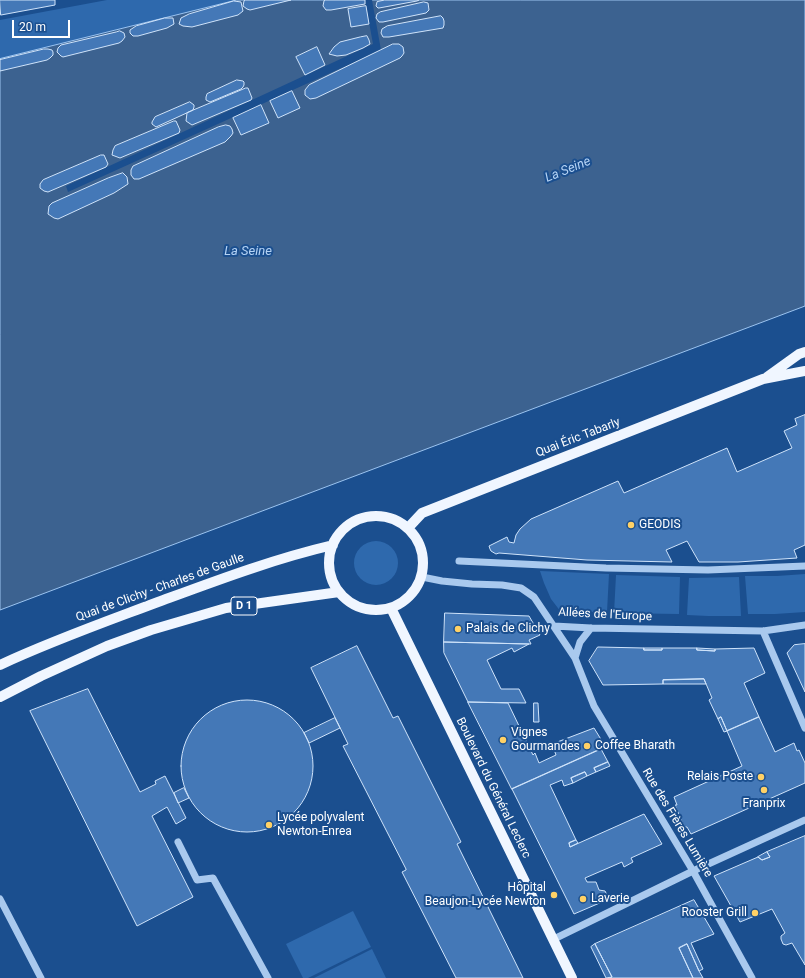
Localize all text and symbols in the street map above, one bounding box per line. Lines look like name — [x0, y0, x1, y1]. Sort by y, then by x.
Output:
scale bar — [14, 12, 72, 38]
text: 20 m — [19, 20, 46, 34]
water label: La Seine — [543, 154, 593, 186]
water label: La Seine — [224, 244, 272, 260]
street label: Quai Éric Tabarly — [534, 415, 622, 461]
place label: GEODIS — [639, 518, 681, 532]
marker: GEODIS — [626, 520, 636, 530]
street label: Quai de Clichy - Charles de Gaulle — [74, 551, 246, 625]
road number: D 1 — [231, 597, 257, 615]
street label: Allées de l'Europe — [558, 605, 652, 625]
place label: Palais de Clichy — [466, 622, 550, 636]
marker: Palais de Clichy — [453, 624, 463, 634]
street label: Boulevard du Général Leclerc — [453, 715, 533, 861]
place label: Vignes Gourmandes — [511, 726, 580, 754]
marker: Vignes Gourmandes — [498, 735, 508, 745]
place label: Coffee Bharath — [595, 739, 675, 753]
marker: Coffee Bharath — [582, 741, 592, 751]
street label: Rue des Frères Lumière — [639, 766, 715, 880]
place label: Relais Poste — [687, 770, 753, 784]
marker: Relais Poste — [756, 772, 766, 782]
marker: Franprix — [759, 785, 769, 795]
place label: Franprix — [742, 797, 786, 811]
place label: Lycée polyvalent Newton-Enrea — [277, 811, 365, 839]
marker: Lycée polyvalent Newton-Enrea — [264, 820, 274, 830]
place label: Hôpital Beaujon-Lycée Newton — [425, 881, 546, 909]
marker: Hôpital Beaujon-Lycée Newton — [549, 890, 559, 900]
place label: Laverie — [591, 892, 629, 906]
marker: Laverie — [578, 894, 588, 904]
place label: Rooster Grill — [681, 906, 747, 920]
marker: Rooster Grill — [750, 908, 760, 918]

